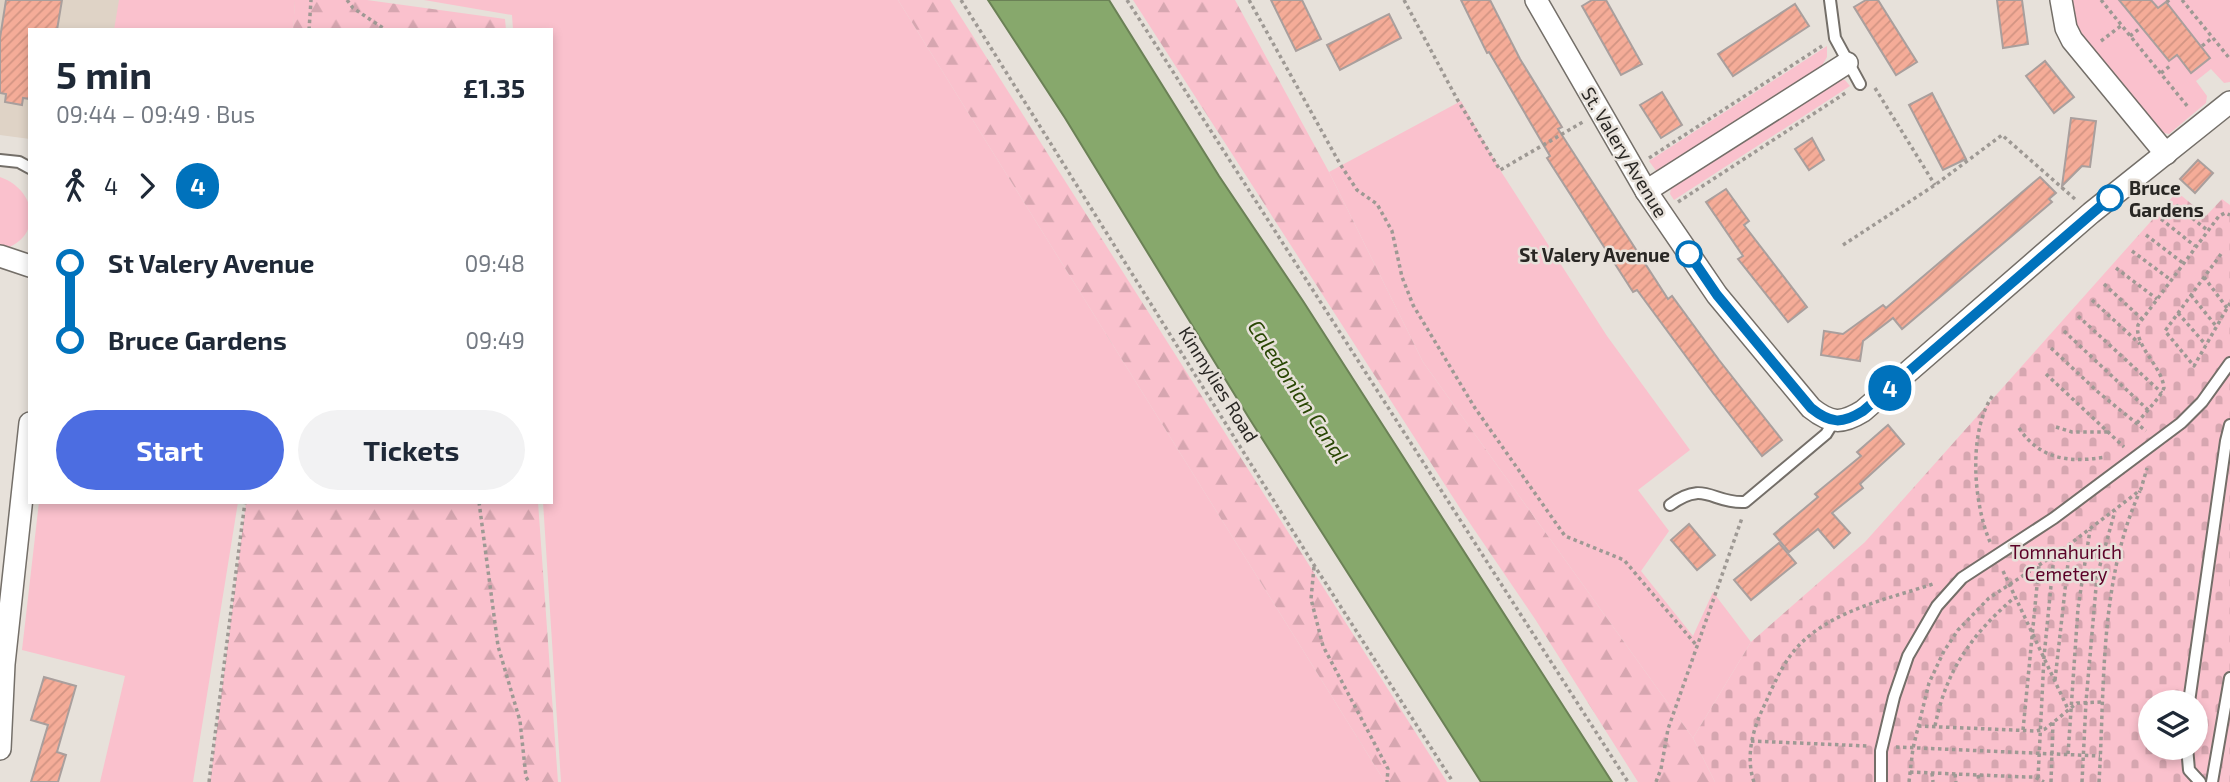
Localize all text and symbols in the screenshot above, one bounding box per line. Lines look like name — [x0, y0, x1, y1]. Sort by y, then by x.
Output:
text: 5 min — [56, 51, 152, 97]
text: £1.35 — [463, 72, 525, 103]
street label: St. Valery Avenue — [1577, 83, 1673, 221]
text: 09:44 – 09:49 · Bus — [56, 100, 255, 128]
icon: walk — [56, 167, 94, 205]
icon: forward — [128, 167, 166, 205]
text: 4 — [190, 171, 205, 200]
text: 4 — [104, 172, 118, 200]
place label: Bruce Gardens — [2129, 176, 2204, 221]
marker: Bruce Gardens — [2097, 185, 2123, 211]
marker: St Valery Avenue — [1676, 241, 1702, 267]
place label: St Valery Avenue — [1519, 243, 1670, 267]
text: St Valery Avenue — [108, 247, 314, 278]
text: 09:48 — [464, 249, 525, 277]
water label: Caledonian Canal — [1243, 315, 1355, 467]
street label: Kinmylies Road — [1174, 322, 1264, 446]
text: Bruce Gardens — [108, 324, 287, 355]
text: 09:49 — [465, 326, 525, 354]
line badge: 4 — [1867, 365, 1913, 411]
text: 4 — [1882, 373, 1898, 402]
button: Start — [56, 410, 284, 490]
button: Tickets — [298, 410, 525, 490]
park label: Tomnahurich Cemetery — [2010, 540, 2122, 585]
map controls — [2138, 690, 2208, 760]
button: layers — [2138, 690, 2208, 760]

